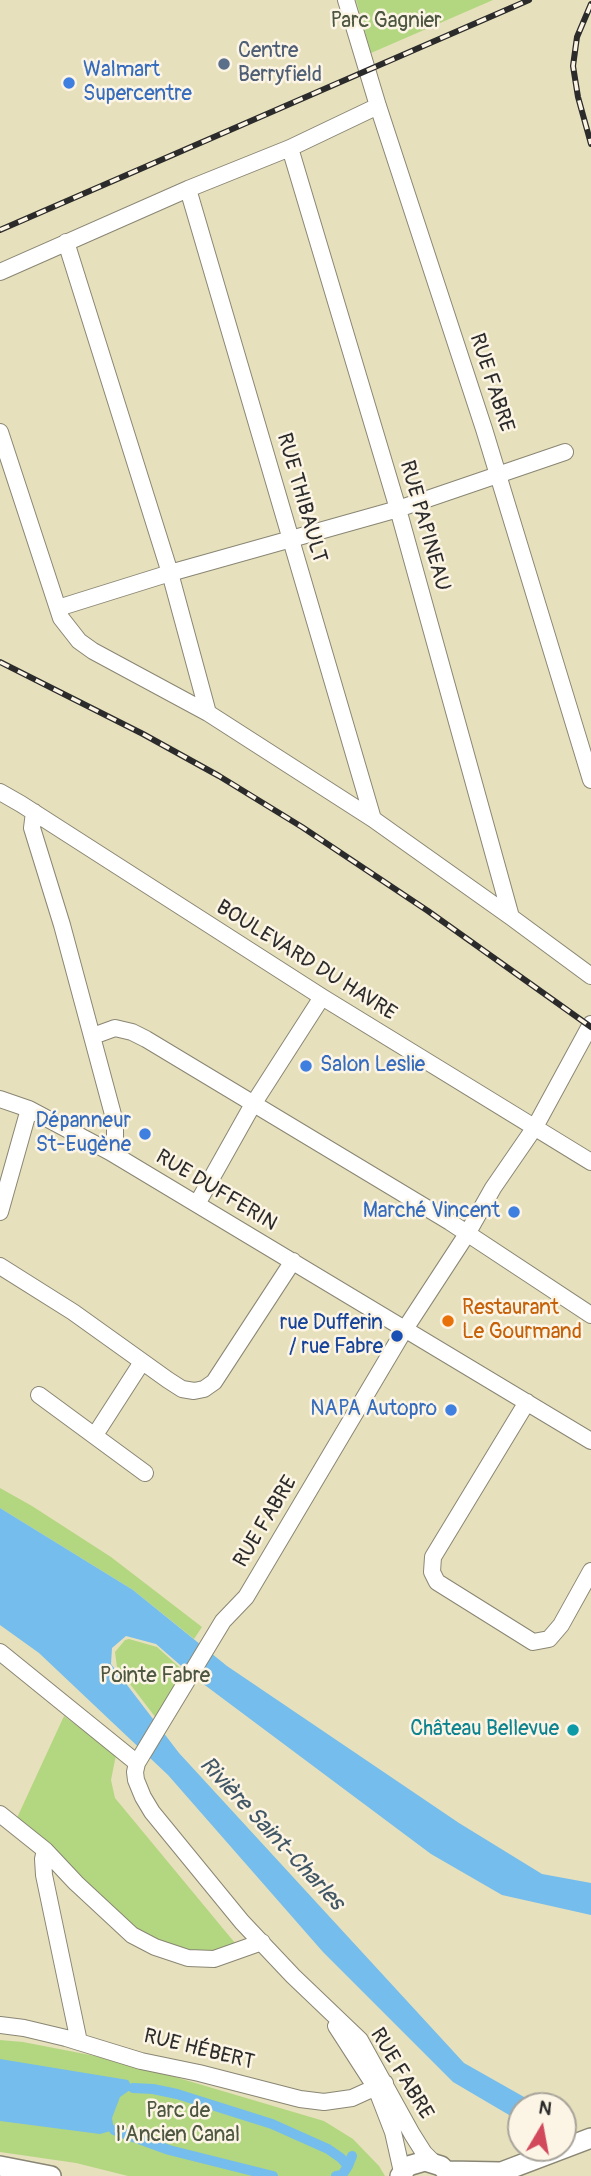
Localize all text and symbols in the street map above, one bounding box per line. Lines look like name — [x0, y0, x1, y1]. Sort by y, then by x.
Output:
park label: Parc Gagnier — [331, 9, 441, 35]
place label: Centre Berryfield — [238, 39, 322, 89]
marker: Centre Berryfield — [216, 56, 232, 72]
place label: Walmart Supercentre — [83, 58, 192, 108]
marker: Walmart Supercentre — [61, 75, 77, 91]
street label: RUE FABRE — [463, 331, 519, 435]
street label: RUE THIBAULT — [270, 430, 332, 566]
street label: RUE PAPINEAU — [393, 458, 455, 594]
street label: BOULEVARD DU HAVRE — [211, 895, 401, 1027]
place label: Salon Leslie — [320, 1053, 425, 1079]
marker: Salon Leslie — [298, 1058, 314, 1074]
place label: Dépanneur St-Eugène — [35, 1109, 131, 1159]
marker: Dépanneur St-Eugène — [137, 1126, 153, 1142]
street label: RUE DUFFERIN — [151, 1145, 281, 1237]
place label: Marché Vincent — [363, 1199, 500, 1225]
marker: Marché Vincent — [506, 1204, 522, 1220]
place label: Restaurant Le Gourmand — [462, 1296, 582, 1346]
place label: rue Dufferin / rue Fabre — [280, 1311, 383, 1361]
marker: Restaurant Le Gourmand — [440, 1313, 456, 1329]
marker: rue Dufferin / rue Fabre — [389, 1328, 405, 1344]
place label: NAPA Autopro — [310, 1397, 437, 1423]
marker: NAPA Autopro — [443, 1402, 459, 1418]
street label: RUE FABRE — [229, 1472, 303, 1572]
park label: Pointe Fabre — [100, 1664, 210, 1690]
place label: Château Bellevue — [410, 1717, 559, 1743]
marker: Château Bellevue — [565, 1722, 581, 1738]
water label: Rivière Saint-Charles — [193, 1752, 349, 1916]
street label: RUE HÉBERT — [141, 2024, 257, 2076]
street label: RUE FABRE — [364, 2024, 438, 2124]
north arrow — [507, 2092, 577, 2162]
text: N — [537, 2095, 554, 2121]
park label: Parc de l'Ancien Canal — [116, 2099, 240, 2149]

